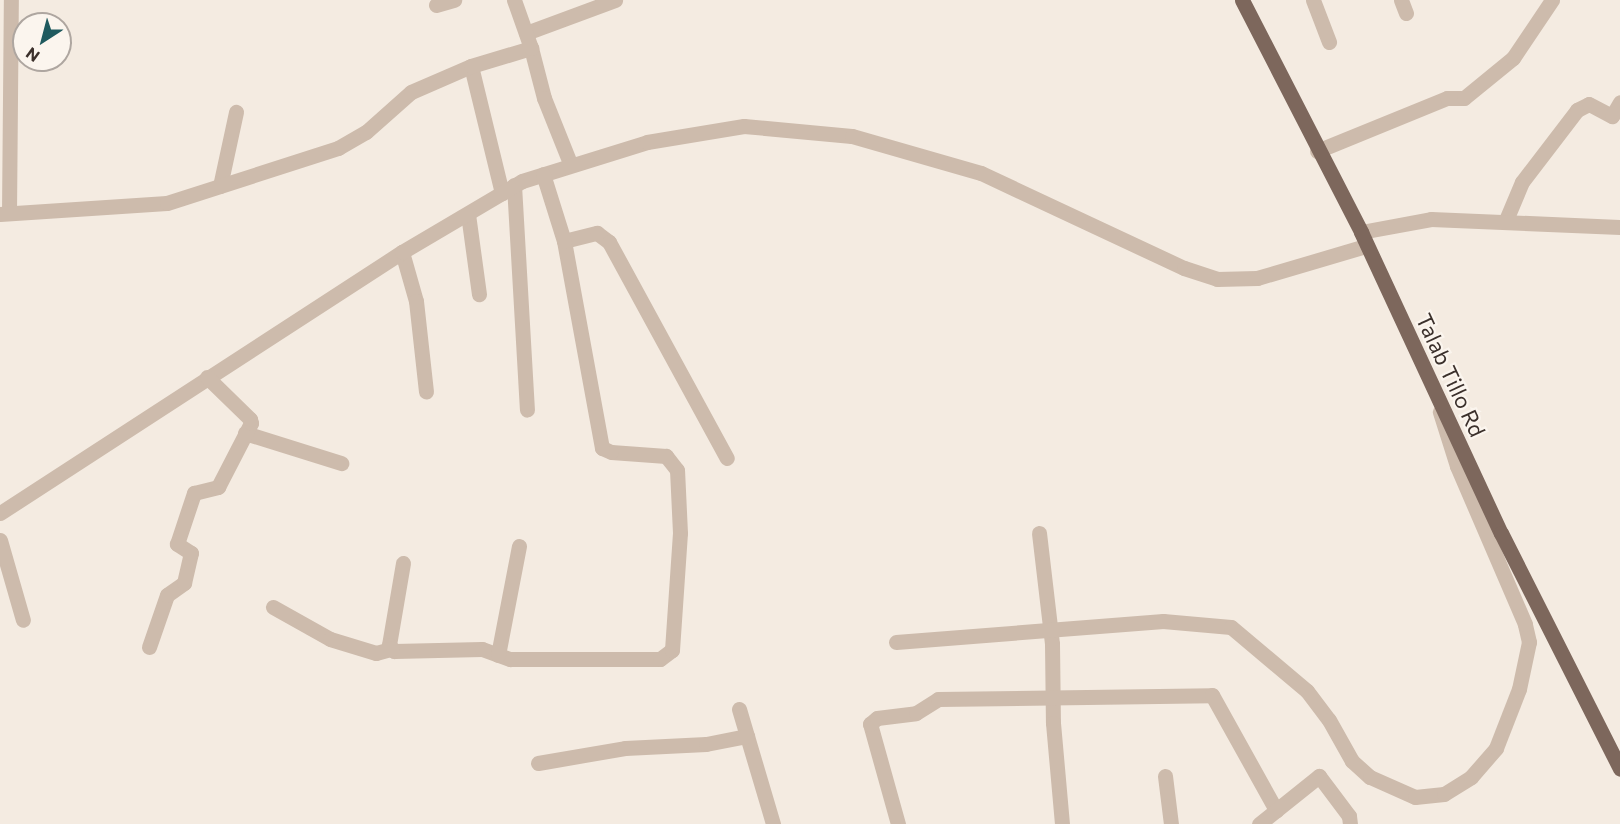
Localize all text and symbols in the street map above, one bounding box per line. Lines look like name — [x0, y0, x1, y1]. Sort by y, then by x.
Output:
north arrow — [12, 12, 72, 72]
text: N — [22, 44, 43, 67]
street label: Talab Tillo Rd — [1411, 309, 1491, 441]

